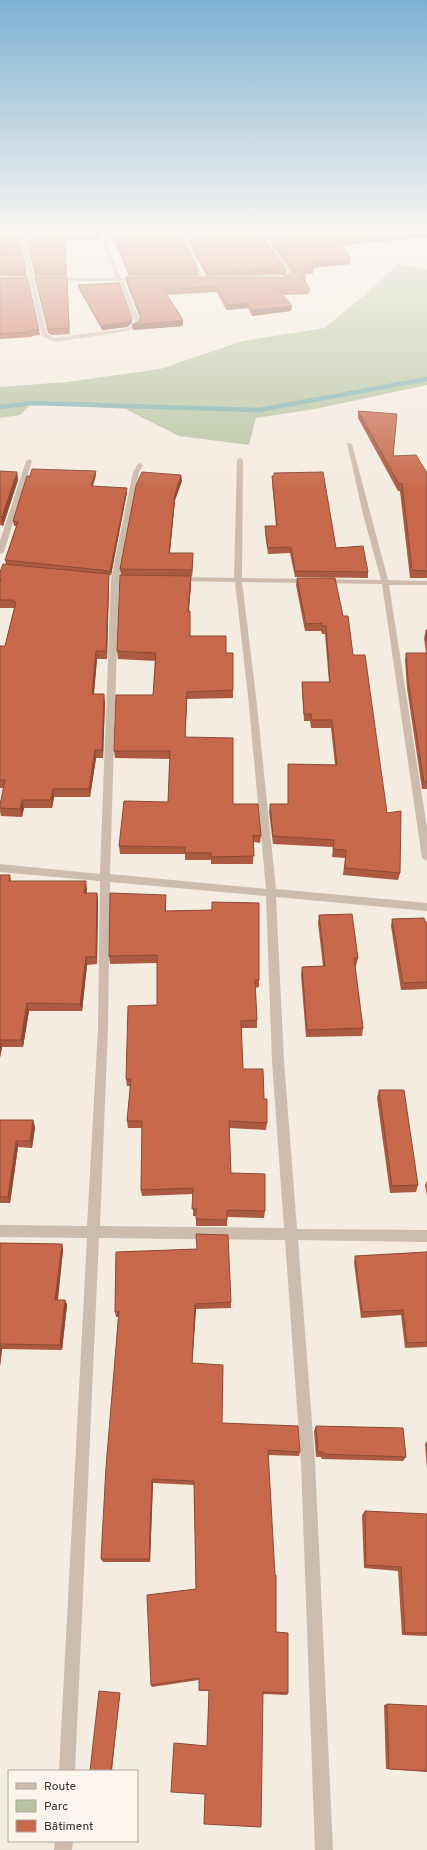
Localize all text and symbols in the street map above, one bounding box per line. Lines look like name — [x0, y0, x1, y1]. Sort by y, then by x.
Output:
legend — [8, 1770, 138, 1842]
text: Route — [44, 1779, 76, 1795]
text: Parc — [44, 1799, 68, 1815]
text: Bâtiment — [44, 1819, 94, 1835]

